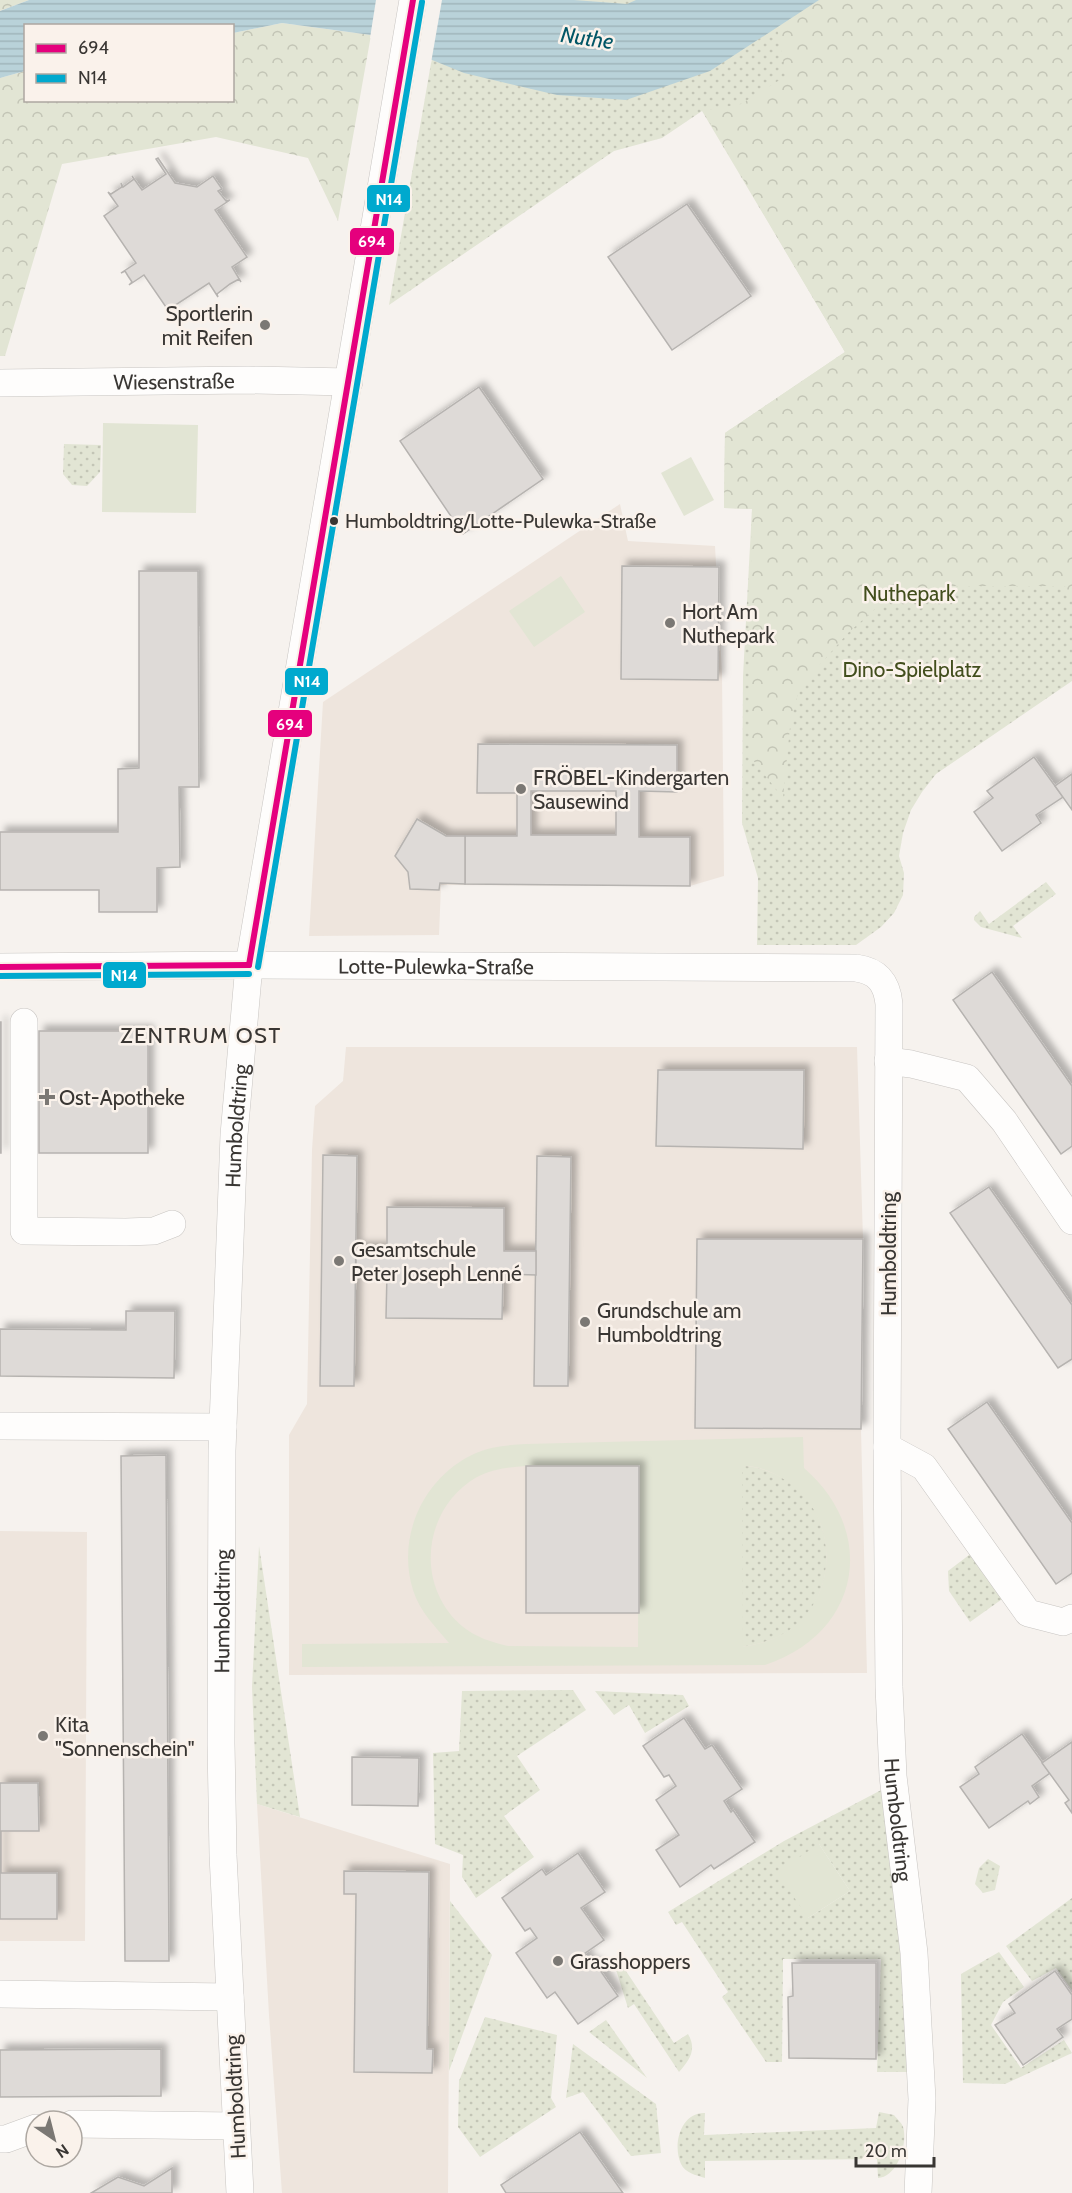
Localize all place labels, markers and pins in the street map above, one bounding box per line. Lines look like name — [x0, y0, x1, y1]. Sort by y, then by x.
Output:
place label: Sportlerin mit Reifen — [162, 301, 253, 350]
marker: Sportlerin mit Reifen — [258, 318, 272, 332]
place label: Humboldtring/Lotte-Pulewka-Straße — [345, 509, 656, 533]
marker: Humboldtring/Lotte-Pulewka-Straße — [328, 515, 340, 527]
place label: Hort Am Nuthepark — [682, 599, 775, 648]
marker: Hort Am Nuthepark — [663, 616, 677, 630]
place label: FRÖBEL-Kindergarten Sausewind — [533, 765, 729, 814]
marker: FRÖBEL-Kindergarten Sausewind — [514, 782, 528, 796]
place label: Ost-Apotheke — [59, 1085, 185, 1110]
marker: Ost-Apotheke — [40, 1090, 54, 1104]
place label: Gesamtschule Peter Joseph Lenné — [351, 1237, 522, 1286]
marker: Gesamtschule Peter Joseph Lenné — [332, 1254, 346, 1268]
place label: Grundschule am Humboldtring — [597, 1298, 741, 1347]
marker: Grundschule am Humboldtring — [578, 1315, 592, 1329]
place label: Kita "Sonnenschein" — [55, 1712, 194, 1761]
marker: Kita "Sonnenschein" — [36, 1729, 50, 1743]
place label: Grasshoppers — [570, 1949, 691, 1974]
marker: Grasshoppers — [551, 1954, 565, 1968]

